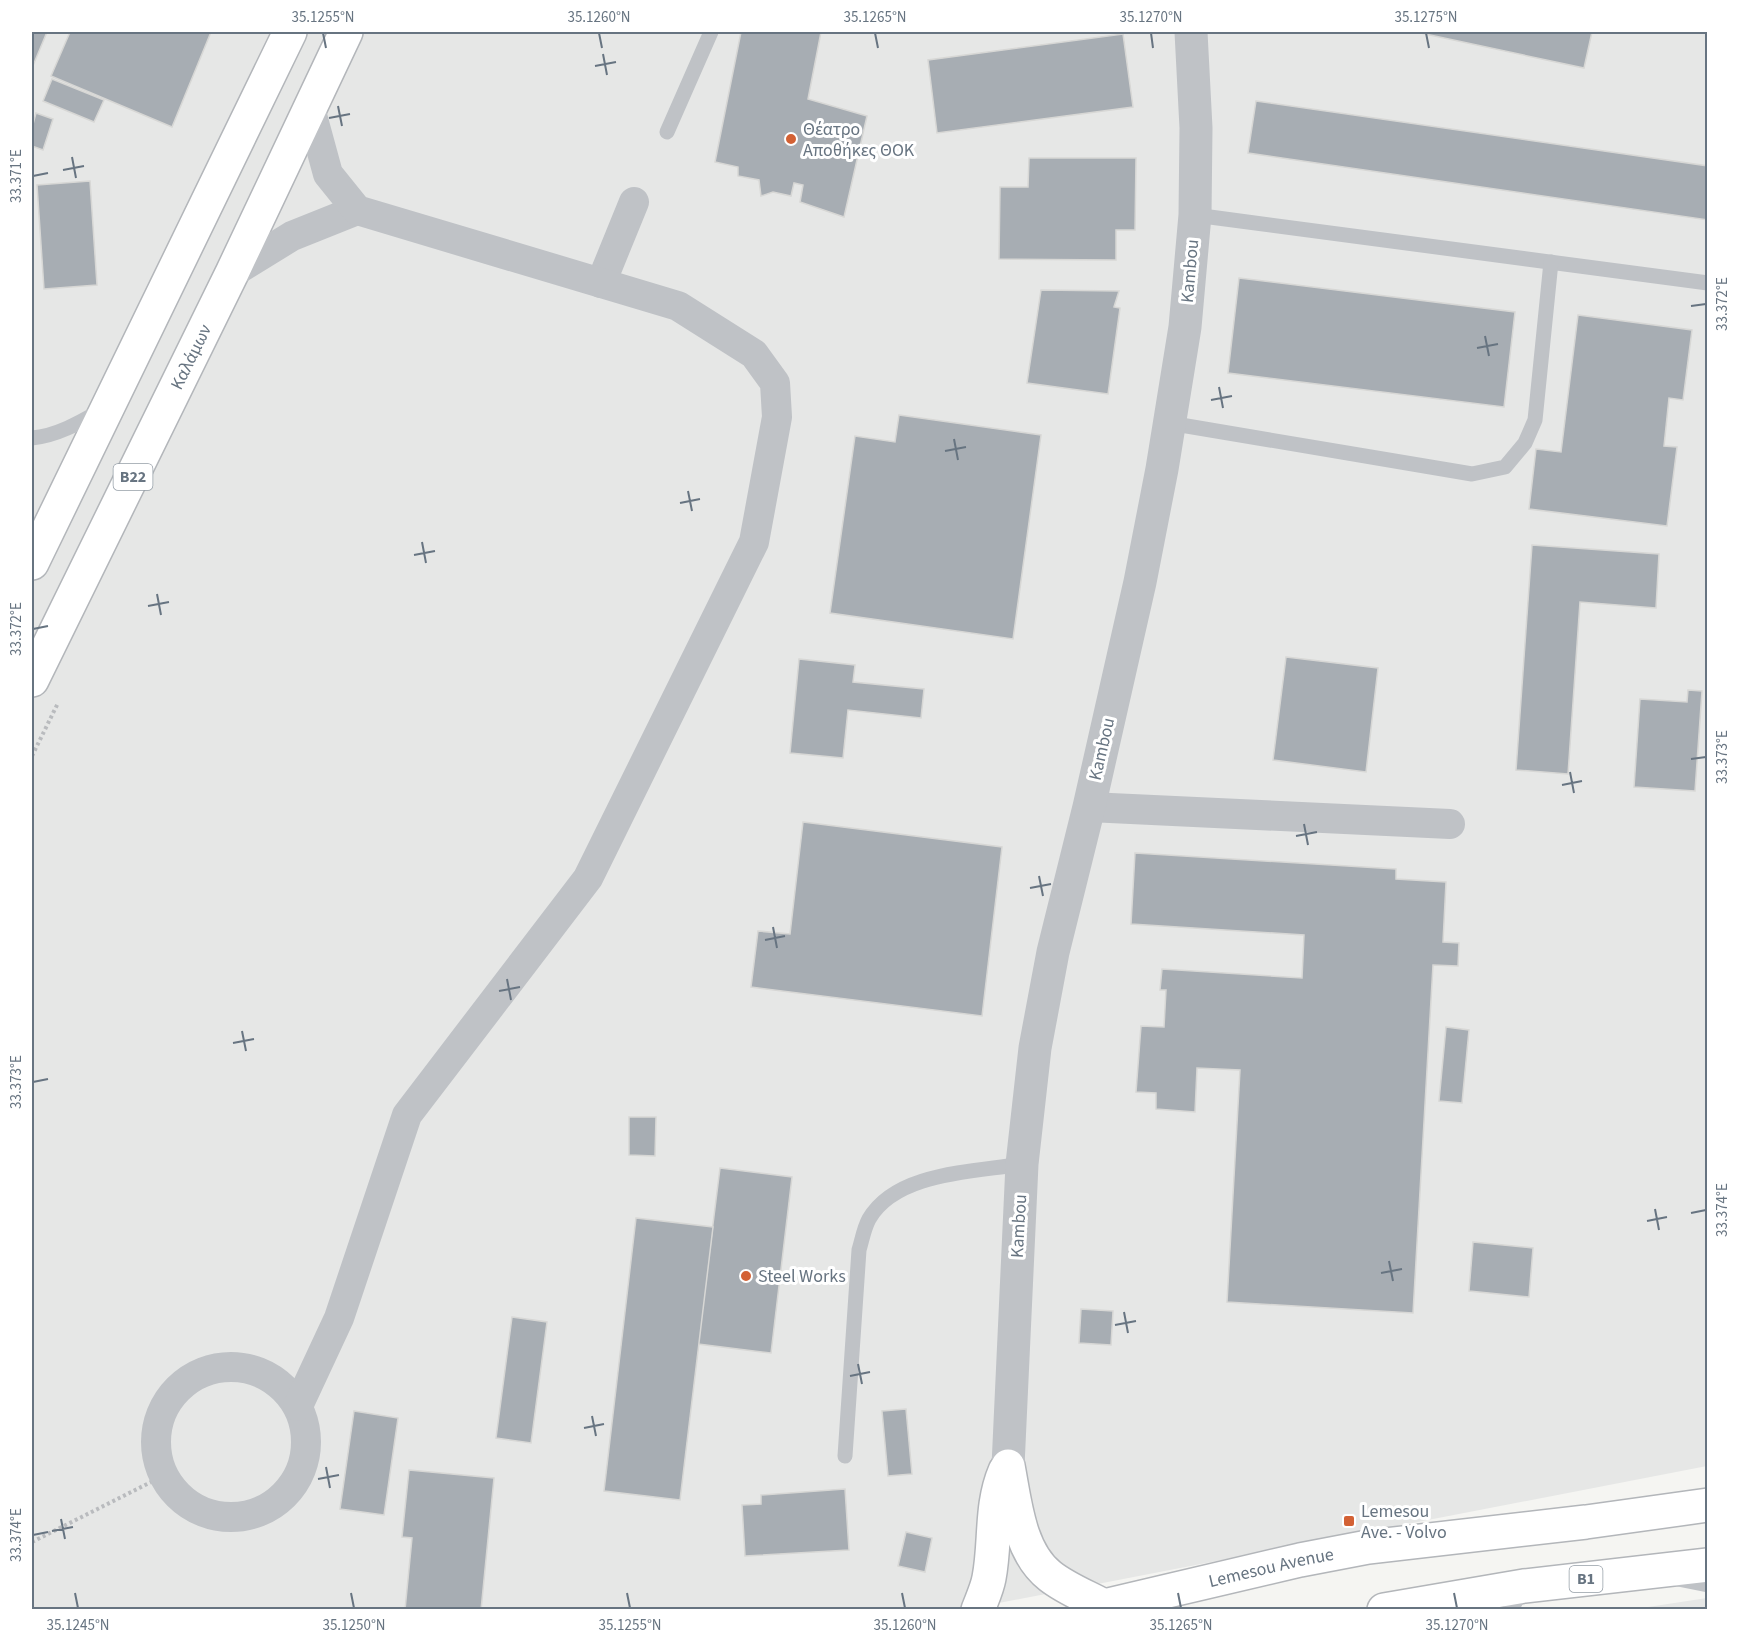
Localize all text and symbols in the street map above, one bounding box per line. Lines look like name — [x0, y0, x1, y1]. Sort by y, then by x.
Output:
text: 35.1255°N — [291, 7, 355, 28]
text: 35.1260°N — [567, 7, 631, 28]
text: 35.1265°N — [843, 7, 907, 28]
text: 35.1270°N — [1119, 7, 1183, 28]
text: 35.1275°N — [1394, 7, 1458, 28]
place label: Θέατρο Αποθήκες ΘΟΚ — [803, 117, 915, 163]
marker: Θέατρο Αποθήκες ΘΟΚ — [784, 132, 798, 146]
text: 33.371°E — [6, 149, 27, 203]
street label: Kambou — [1175, 238, 1205, 304]
text: 33.372°E — [1712, 277, 1733, 331]
street label: Καλάμων — [164, 320, 218, 394]
road number: B22 — [114, 464, 152, 490]
text: 33.372°E — [6, 602, 27, 656]
street label: Kambou — [1083, 715, 1121, 783]
text: 33.373°E — [1712, 730, 1733, 784]
text: 33.373°E — [6, 1055, 27, 1109]
text: 33.374°E — [1712, 1183, 1733, 1237]
street label: Kambou — [1005, 1193, 1033, 1259]
place label: Steel Works — [758, 1264, 846, 1289]
marker: Steel Works — [739, 1269, 753, 1283]
place label: Lemesou Ave. - Volvo — [1361, 1499, 1447, 1545]
text: 33.374°E — [6, 1508, 27, 1562]
marker: Lemesou Ave. - Volvo — [1342, 1514, 1356, 1528]
street label: Lemesou Avenue — [1206, 1541, 1336, 1594]
road number: B1 — [1570, 1566, 1602, 1592]
text: 35.1245°N — [46, 1615, 110, 1636]
text: 35.1250°N — [322, 1615, 386, 1636]
text: 35.1255°N — [598, 1615, 662, 1636]
text: 35.1260°N — [873, 1615, 937, 1636]
text: 35.1265°N — [1149, 1615, 1213, 1636]
text: 35.1270°N — [1425, 1615, 1489, 1636]

